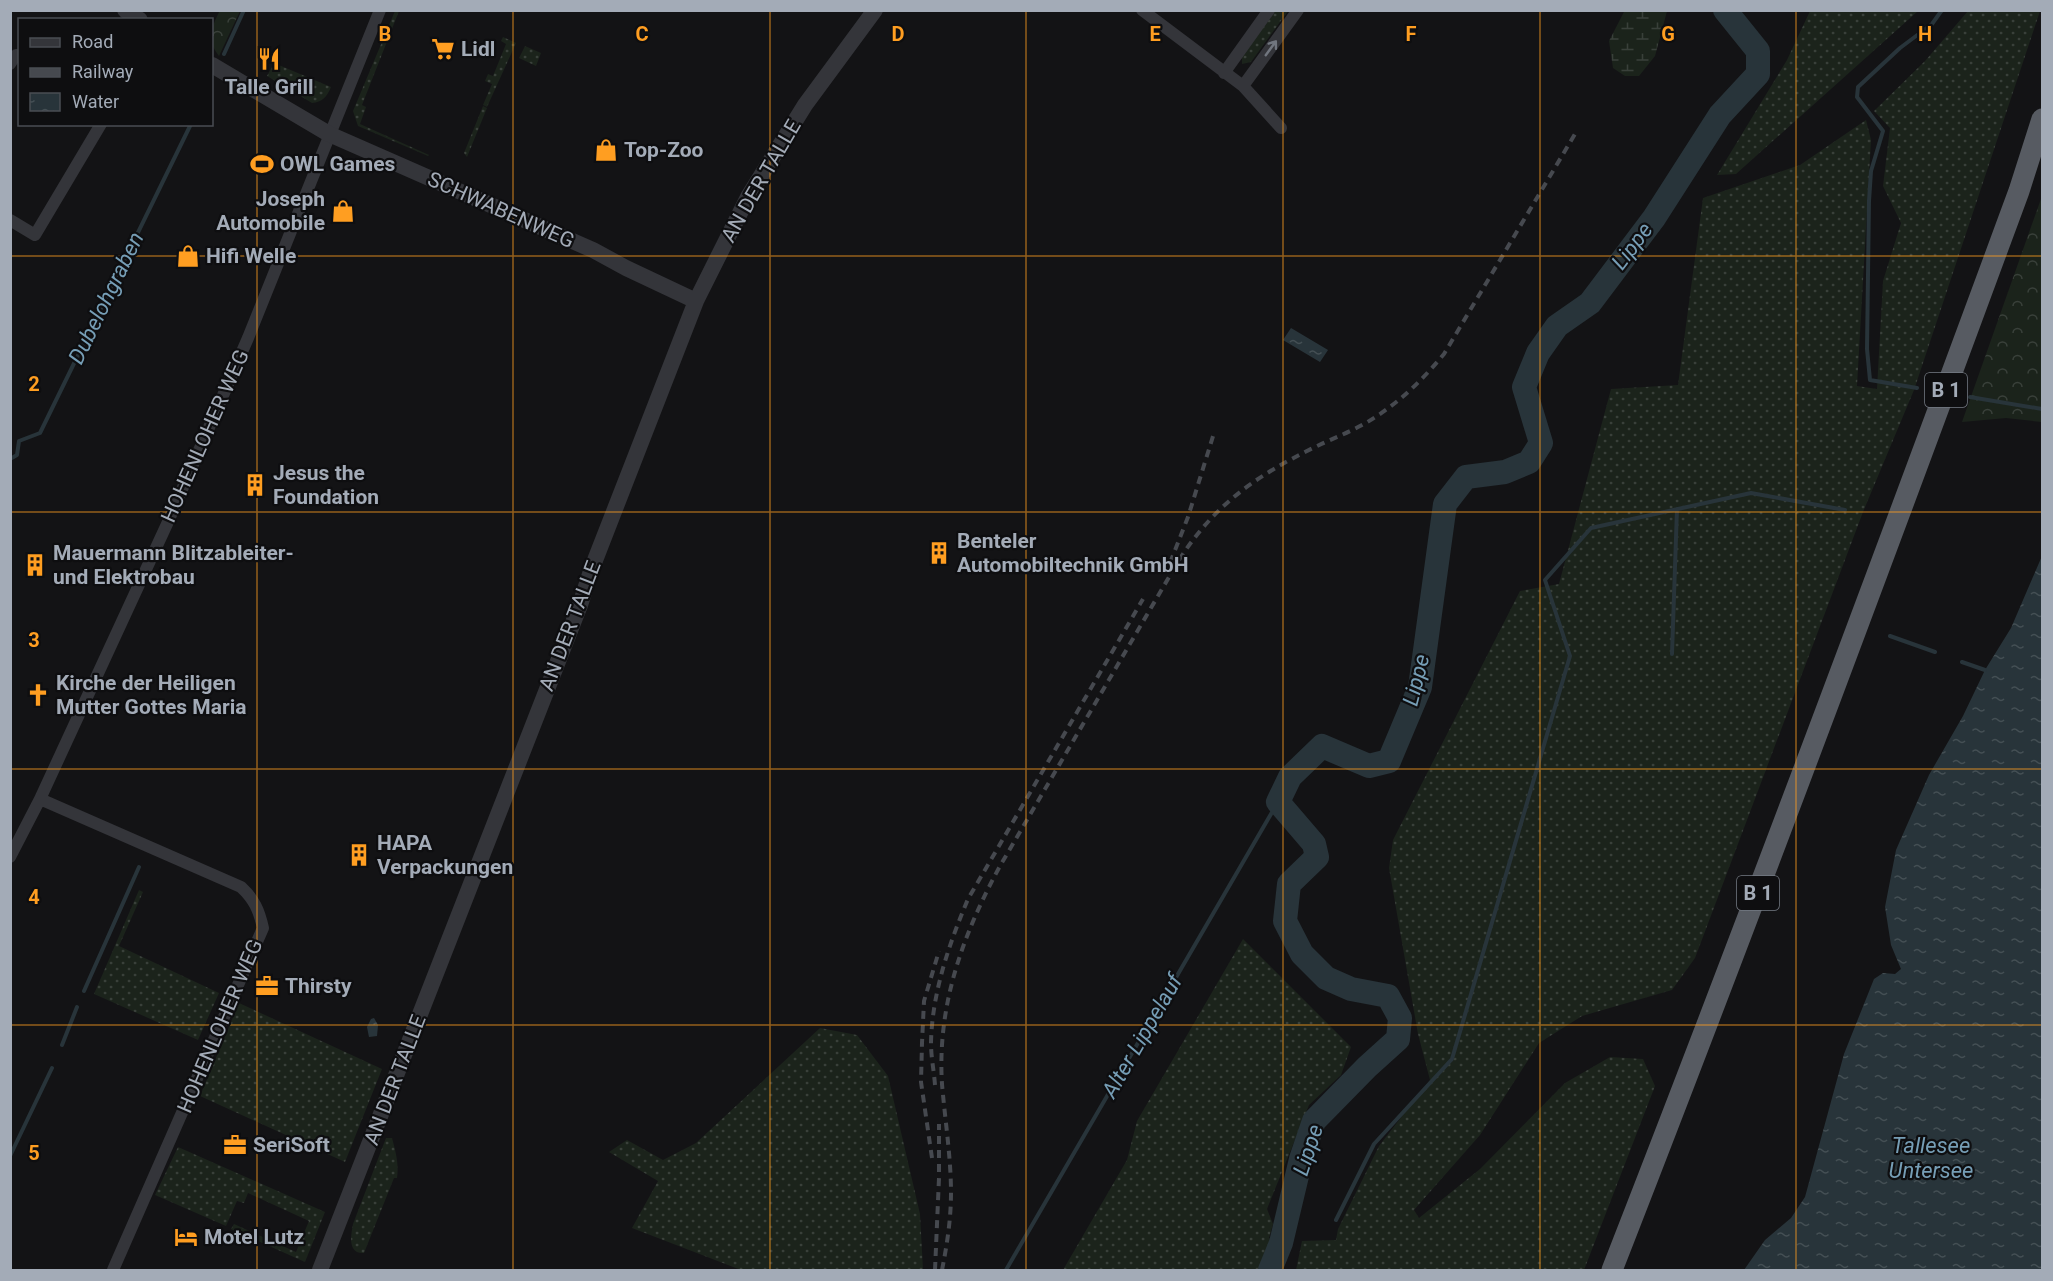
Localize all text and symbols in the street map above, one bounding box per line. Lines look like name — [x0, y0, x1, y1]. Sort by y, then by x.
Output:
legend — [18, 18, 213, 126]
text: B — [379, 22, 391, 46]
text: C — [635, 22, 649, 46]
text: D — [892, 22, 905, 46]
text: E — [1149, 22, 1161, 46]
text: F — [1406, 22, 1417, 46]
text: G — [1661, 22, 1675, 46]
text: H — [1918, 22, 1932, 46]
text: Road — [72, 31, 113, 52]
supermarket icon: Lidl — [430, 36, 456, 62]
place label: Lidl — [461, 37, 495, 61]
one-way arrow — [1264, 41, 1277, 57]
restaurant icon: Talle Grill — [256, 46, 282, 72]
text: Railway — [72, 61, 134, 82]
place label: Talle Grill — [224, 75, 314, 99]
text: Water — [72, 91, 119, 112]
street label: AN DER TALLE — [716, 115, 806, 246]
shop icon: Top-Zoo — [593, 137, 619, 163]
place label: Top-Zoo — [624, 138, 704, 162]
sports icon: OWL Games — [249, 151, 275, 177]
place label: OWL Games — [280, 152, 396, 176]
street label: SCHWABENWEG — [424, 167, 578, 253]
place label: Joseph Automobile — [216, 187, 325, 235]
shop icon: Joseph Automobile — [330, 198, 356, 224]
water label: Lippe — [1606, 218, 1658, 274]
water label: Dubelohgraben — [63, 228, 149, 368]
shop icon: Hifi Welle — [175, 243, 201, 269]
place label: Hifi Welle — [206, 244, 296, 268]
street label: HOHENLOHER WEG — [156, 346, 254, 526]
text: 2 — [28, 372, 40, 396]
road number: B 1 — [1925, 373, 1967, 407]
place label: Jesus the Foundation — [273, 461, 379, 509]
building icon: Jesus the Foundation — [242, 472, 268, 498]
place label: Benteler Automobiltechnik GmbH — [957, 529, 1188, 577]
building icon: Benteler Automobiltechnik GmbH — [926, 540, 952, 566]
place label: Mauermann Blitzableiter- und Elektrobau — [53, 541, 294, 589]
building icon: Mauermann Blitzableiter- und Elektrobau — [22, 552, 48, 578]
street label: AN DER TALLE — [534, 558, 606, 694]
text: 3 — [28, 628, 40, 652]
water label: Lippe — [1398, 652, 1434, 708]
place label: Kirche der Heiligen Mutter Gottes Maria — [56, 671, 246, 719]
church icon: Kirche der Heiligen Mutter Gottes Maria — [25, 682, 51, 708]
place label: HAPA Verpackungen — [377, 831, 513, 879]
building icon: HAPA Verpackungen — [346, 842, 372, 868]
road number: B 1 — [1737, 876, 1779, 910]
text: 4 — [28, 885, 40, 909]
street label: HOHENLOHER WEG — [173, 936, 267, 1116]
water label: Alter Lippelauf — [1096, 968, 1189, 1103]
office icon: Thirsty — [254, 973, 280, 999]
place label: Thirsty — [285, 974, 352, 998]
street label: AN DER TALLE — [359, 1012, 431, 1148]
water label: Lippe — [1288, 1121, 1328, 1179]
office icon: SeriSoft — [222, 1132, 248, 1158]
place label: SeriSoft — [253, 1133, 330, 1157]
water label: Tallesee Untersee — [1889, 1133, 1973, 1183]
text: 5 — [28, 1141, 40, 1165]
hotel icon: Motel Lutz — [173, 1224, 199, 1250]
place label: Motel Lutz — [204, 1225, 304, 1249]

